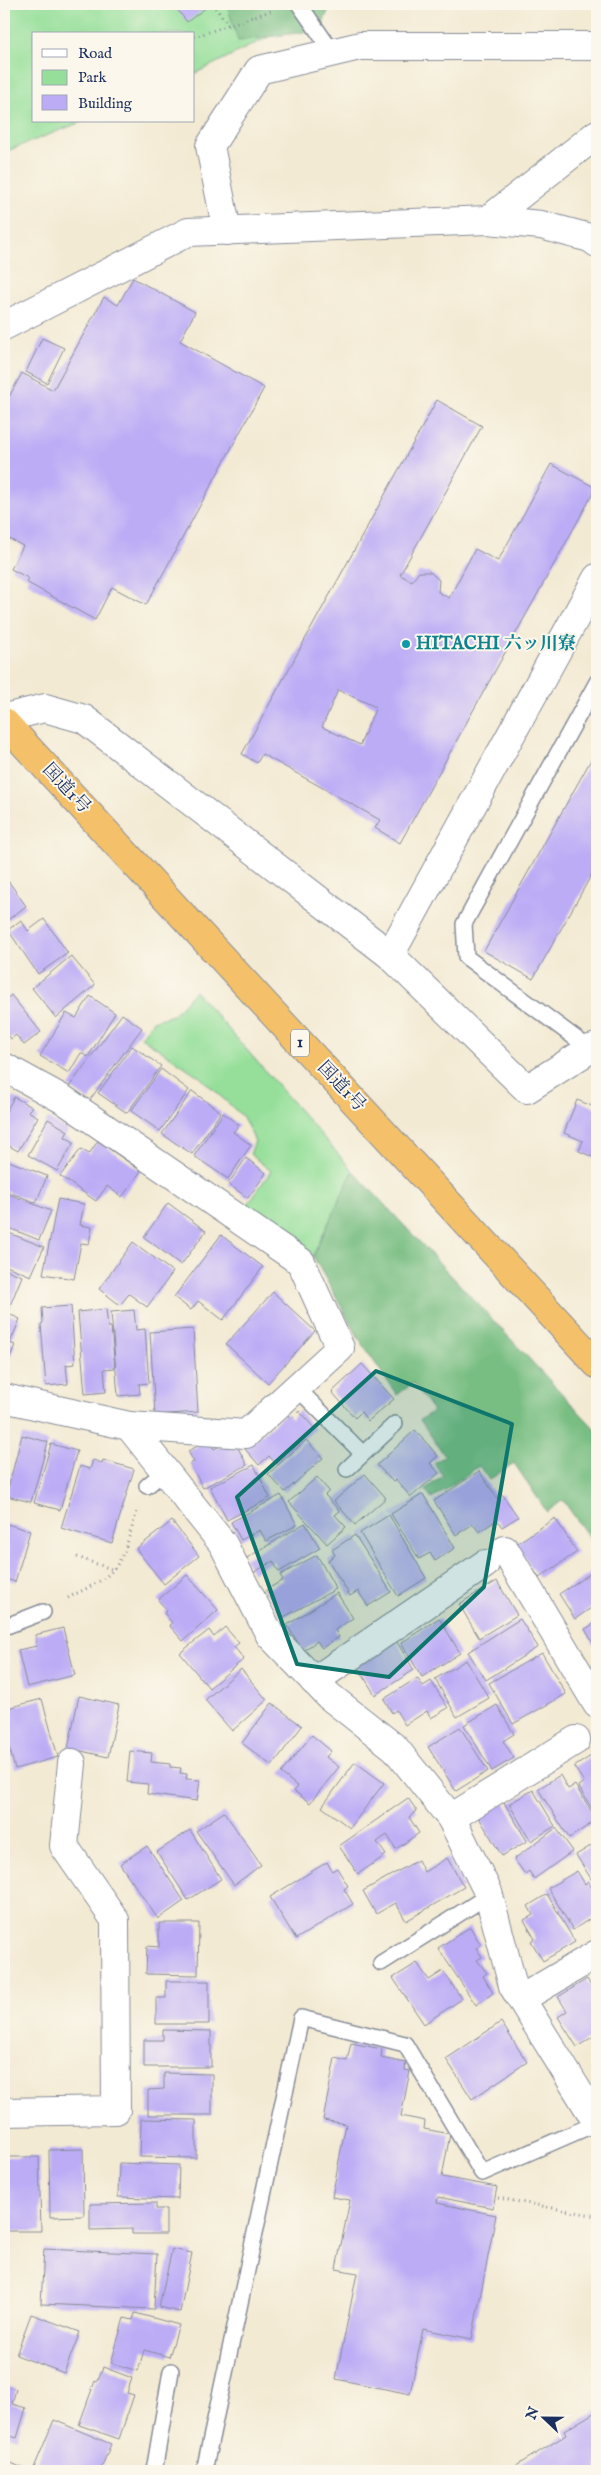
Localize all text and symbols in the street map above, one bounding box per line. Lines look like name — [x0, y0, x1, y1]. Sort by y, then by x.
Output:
legend — [32, 32, 195, 122]
text: Road — [78, 44, 113, 63]
text: Park — [78, 68, 108, 87]
text: Building — [78, 94, 133, 113]
place label: HITACHI 六ッ川寮 — [416, 633, 576, 656]
marker: HITACHI 六ッ川寮 — [400, 638, 412, 650]
street label: 国道1号 — [37, 759, 95, 819]
road number: 1 — [291, 1030, 309, 1056]
street label: 国道1号 — [312, 1057, 370, 1117]
north arrow — [518, 2392, 568, 2442]
text: N — [522, 2405, 543, 2423]

